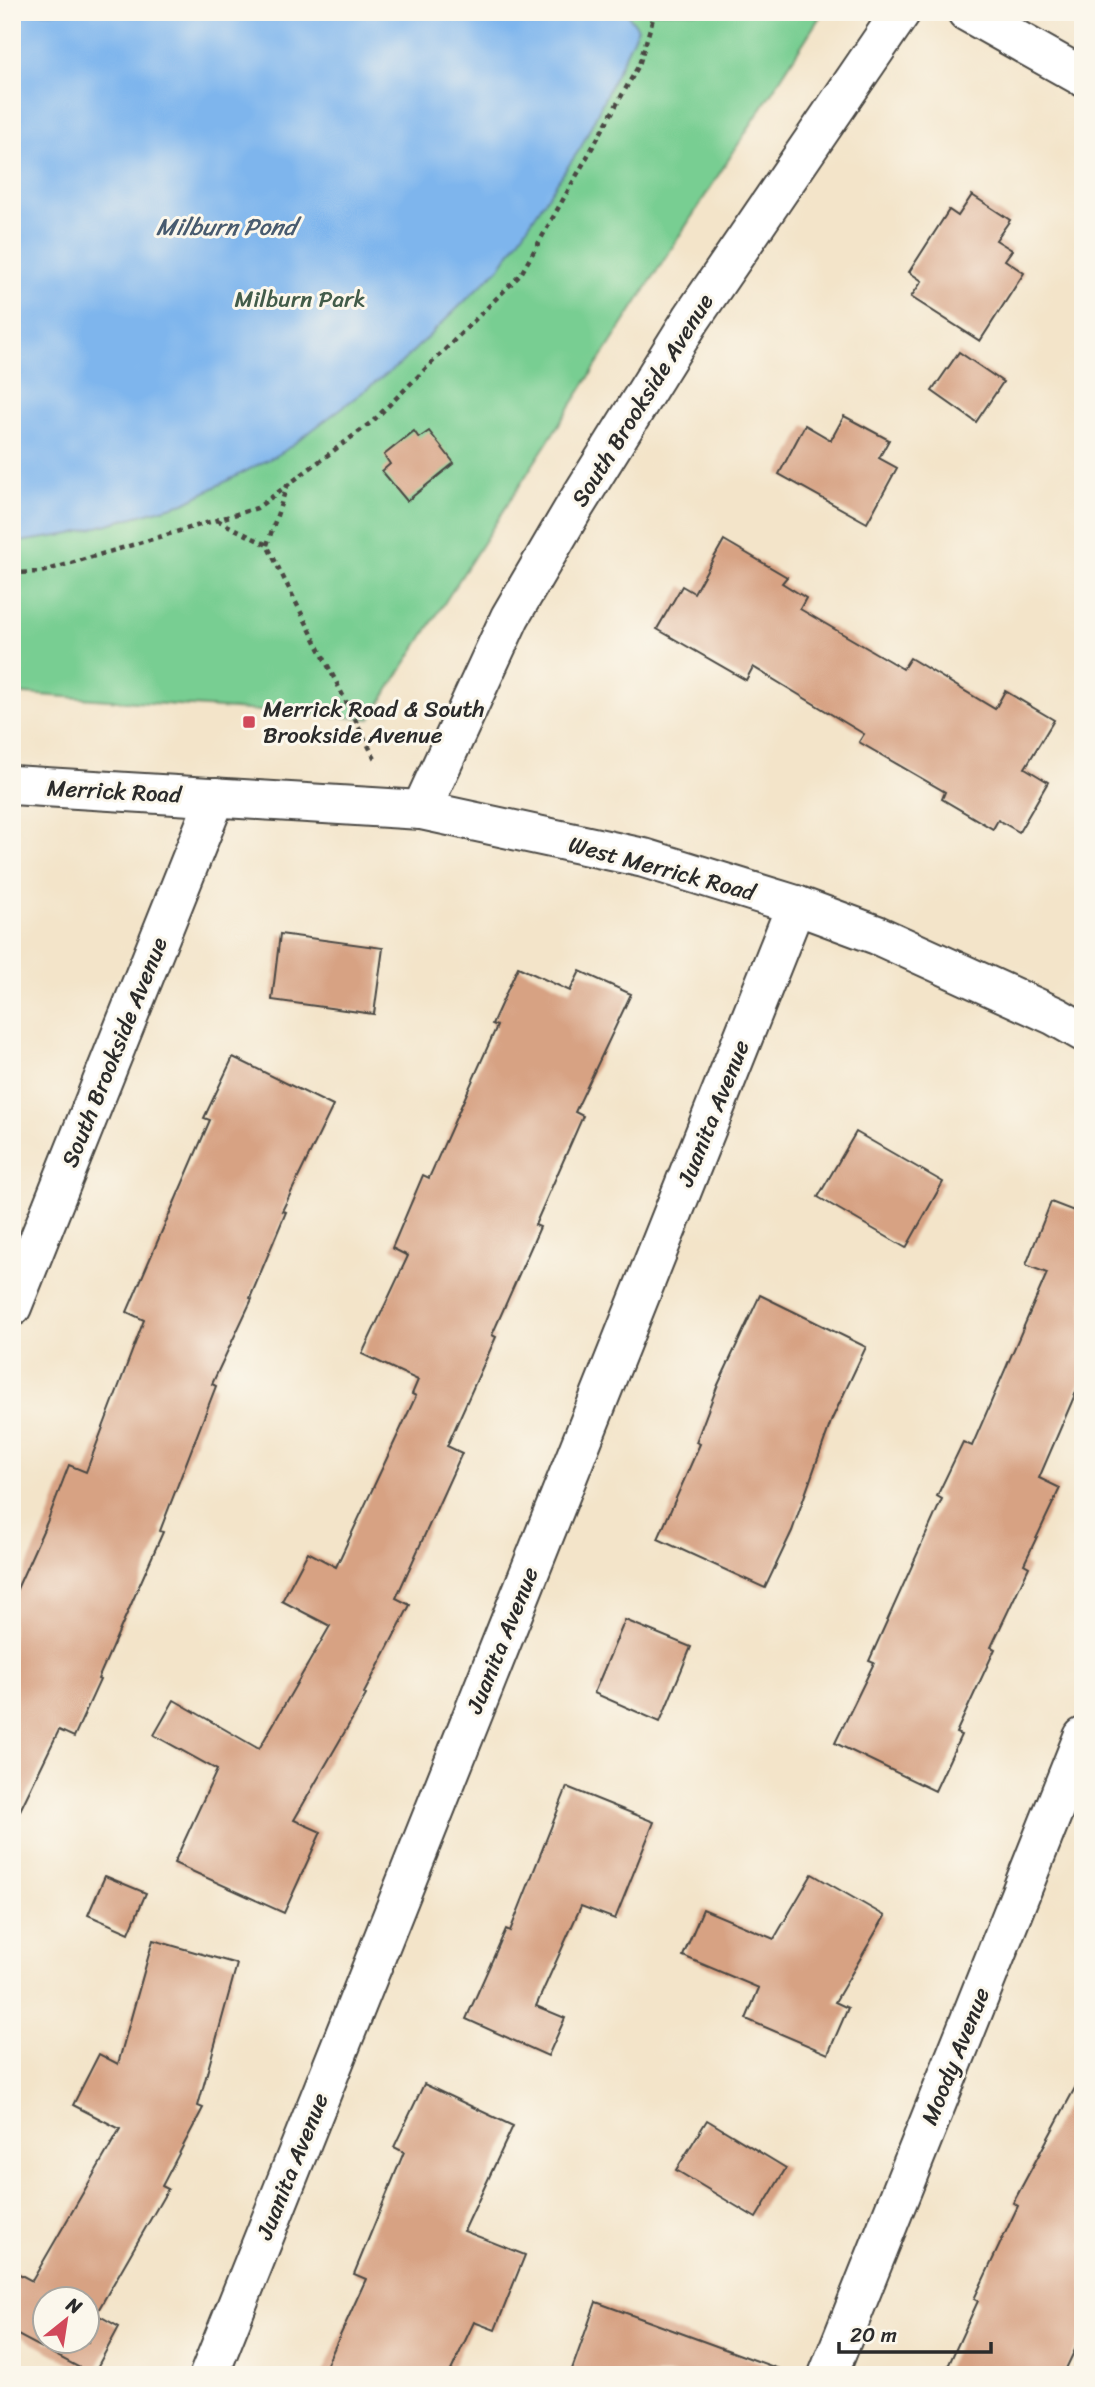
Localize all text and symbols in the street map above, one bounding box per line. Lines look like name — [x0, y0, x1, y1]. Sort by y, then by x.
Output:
water label: Milburn Pond — [156, 206, 302, 248]
park label: Milburn Park — [234, 279, 366, 320]
street label: South Brookside Avenue — [560, 285, 725, 515]
place label: Merrick Road & South Brookside Avenue — [263, 689, 485, 756]
marker: Merrick Road & South Brookside Avenue — [241, 714, 257, 730]
street label: Merrick Road — [46, 768, 184, 816]
street label: West Merrick Road — [564, 824, 762, 914]
street label: South Brookside Avenue — [49, 931, 179, 1174]
street label: Juanita Avenue — [665, 1033, 762, 1194]
street label: Juanita Avenue — [454, 1560, 551, 1721]
street label: Moody Avenue — [909, 1981, 1002, 2131]
street label: Juanita Avenue — [244, 2086, 341, 2247]
north arrow — [32, 2286, 102, 2356]
text: N — [59, 2288, 89, 2324]
scale bar — [839, 2310, 992, 2354]
text: 20 m — [850, 2316, 897, 2354]

